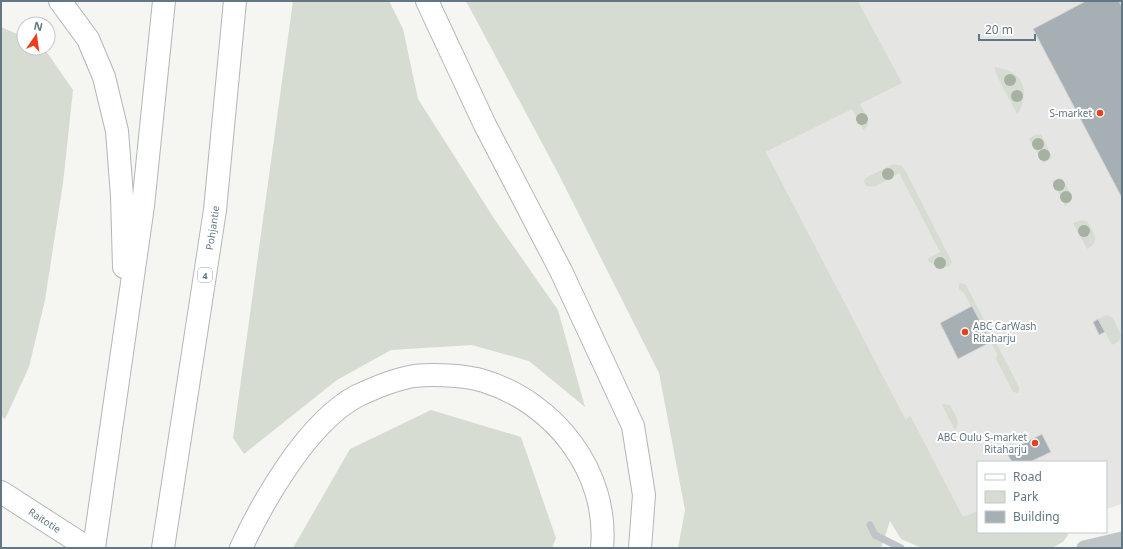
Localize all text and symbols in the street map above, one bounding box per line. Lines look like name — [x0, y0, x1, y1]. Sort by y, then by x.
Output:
north arrow — [16, 16, 56, 56]
scale bar — [979, 16, 1035, 42]
text: N — [32, 17, 44, 34]
text: 20 m — [985, 21, 1013, 38]
place label: S-market — [1050, 106, 1092, 120]
marker: S-market — [1095, 108, 1105, 118]
street label: Pohjantie — [202, 205, 222, 251]
road number: 4 — [198, 268, 212, 282]
place label: ABC CarWash Ritaharju — [973, 319, 1037, 345]
marker: ABC CarWash Ritaharju — [960, 327, 970, 337]
place label: ABC Oulu S-market Ritaharju — [937, 430, 1027, 456]
marker: ABC Oulu S-market Ritaharju — [1030, 438, 1040, 448]
legend — [977, 461, 1107, 533]
text: Road — [1013, 468, 1042, 485]
text: Park — [1013, 488, 1039, 505]
street label: Raitotie — [26, 505, 64, 536]
text: Building — [1013, 508, 1060, 525]

